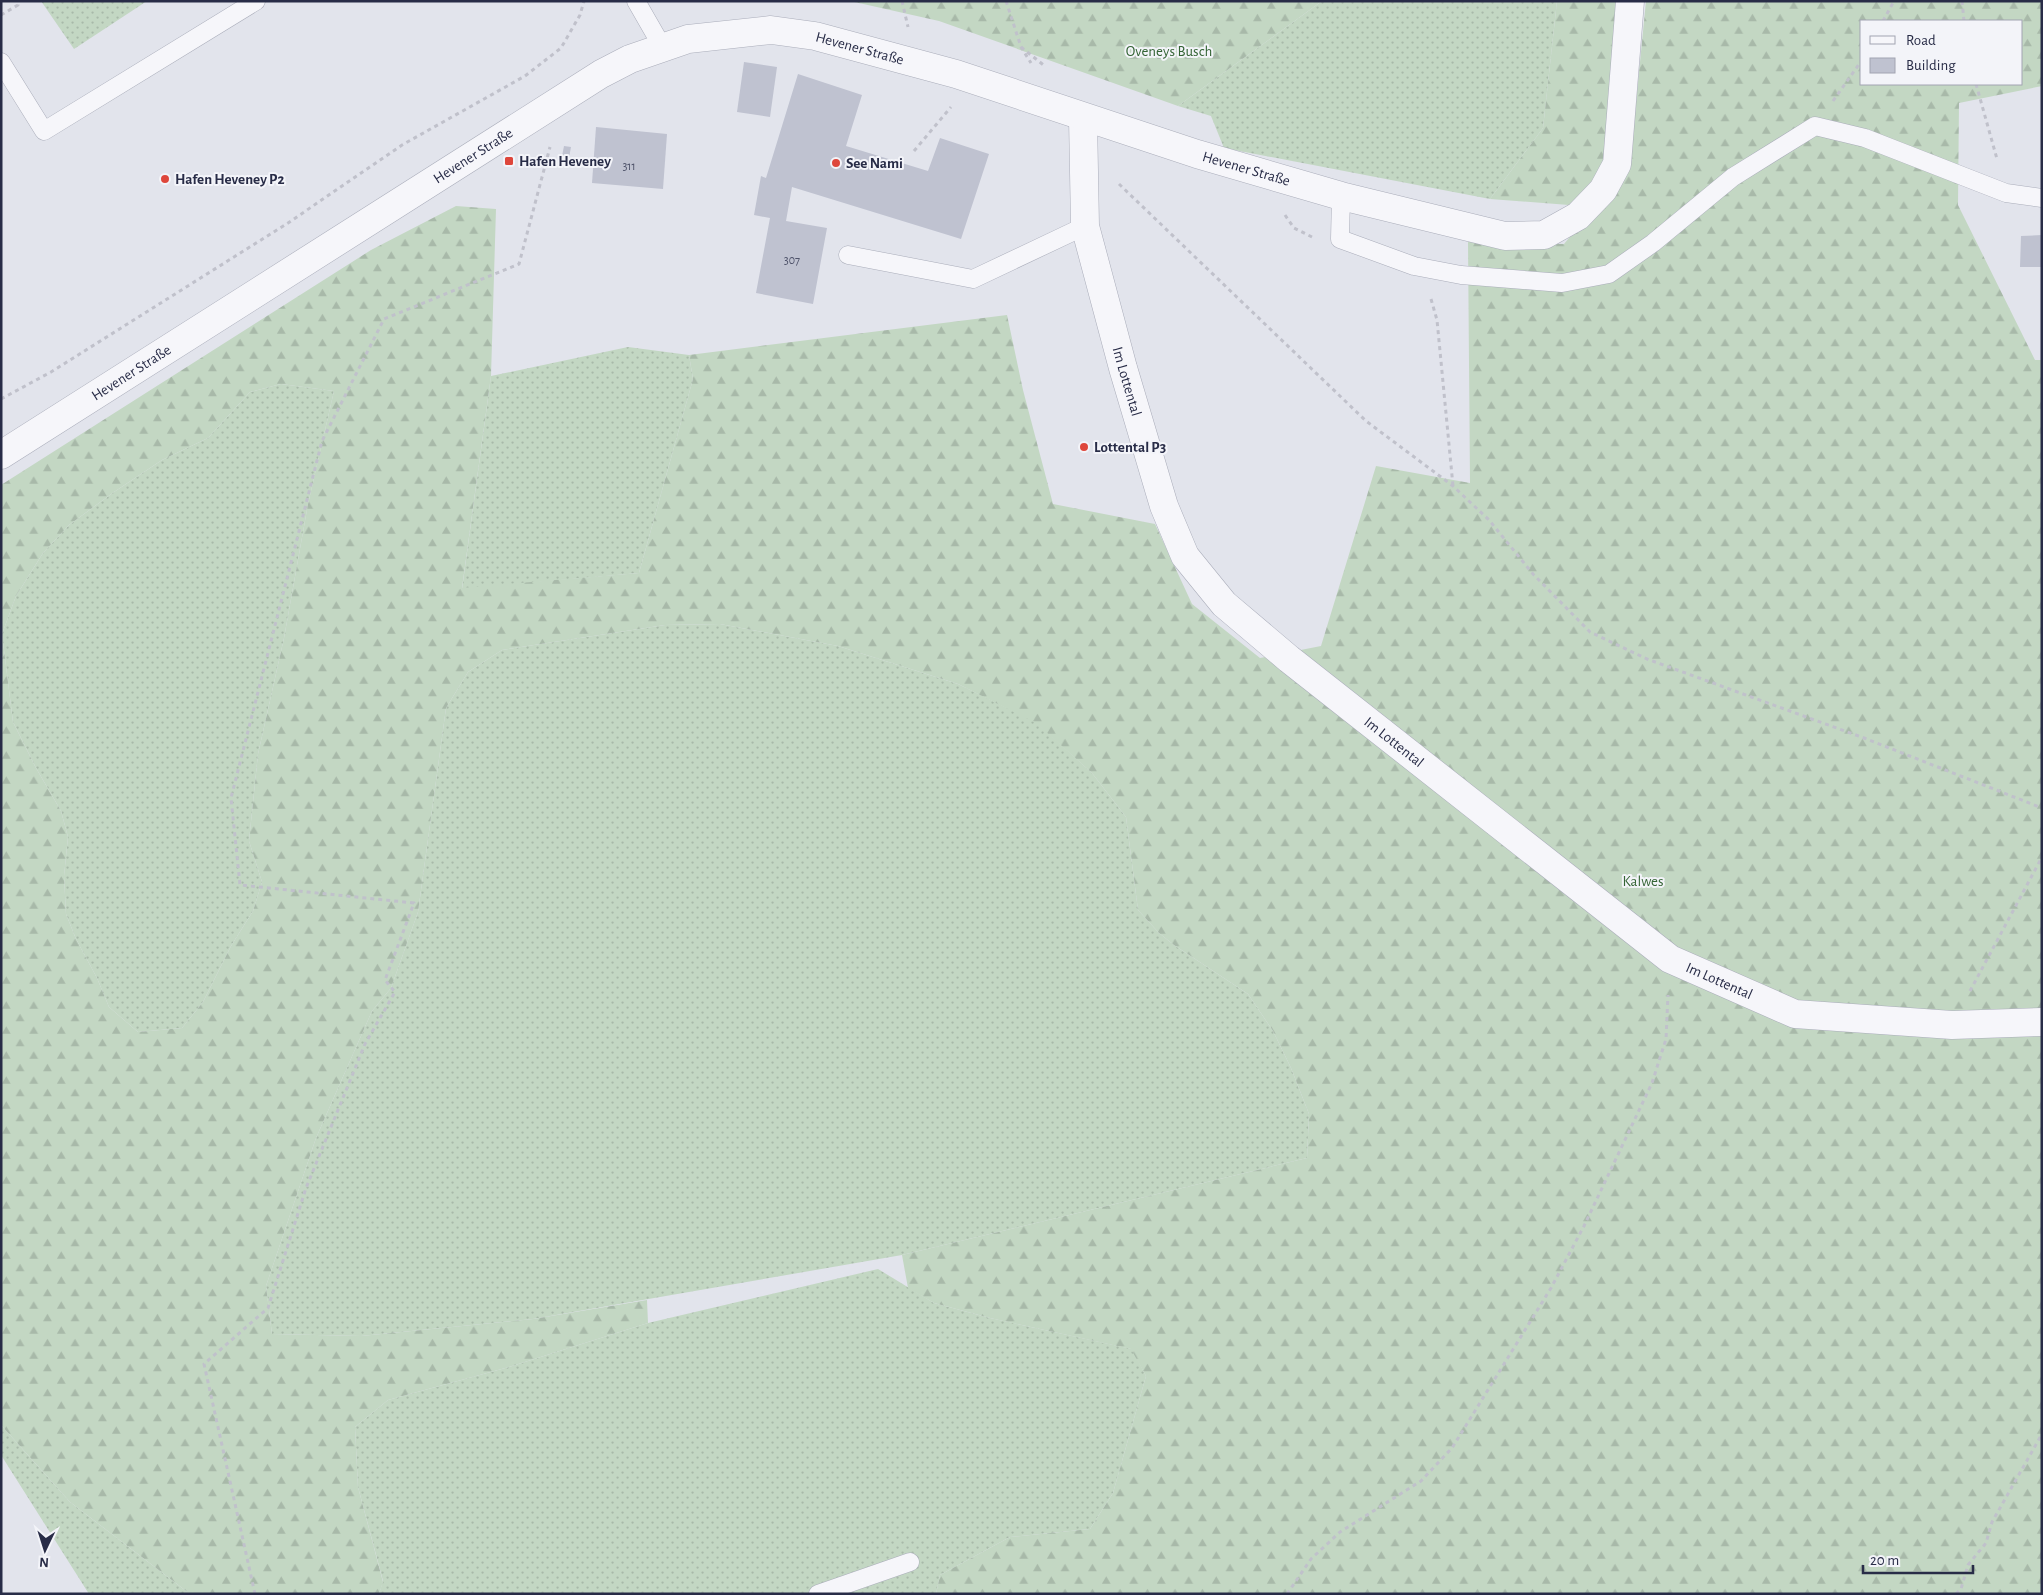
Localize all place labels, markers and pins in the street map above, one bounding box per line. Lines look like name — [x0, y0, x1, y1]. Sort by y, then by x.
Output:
place label: Hafen Heveney — [519, 154, 611, 169]
marker: Hafen Heveney — [503, 155, 515, 167]
place label: See Nami — [846, 156, 903, 171]
marker: See Nami — [830, 157, 842, 169]
place label: Hafen Heveney P2 — [175, 172, 284, 187]
marker: Hafen Heveney P2 — [159, 173, 171, 185]
place label: Lottental P3 — [1094, 440, 1166, 455]
marker: Lottental P3 — [1078, 441, 1090, 453]

